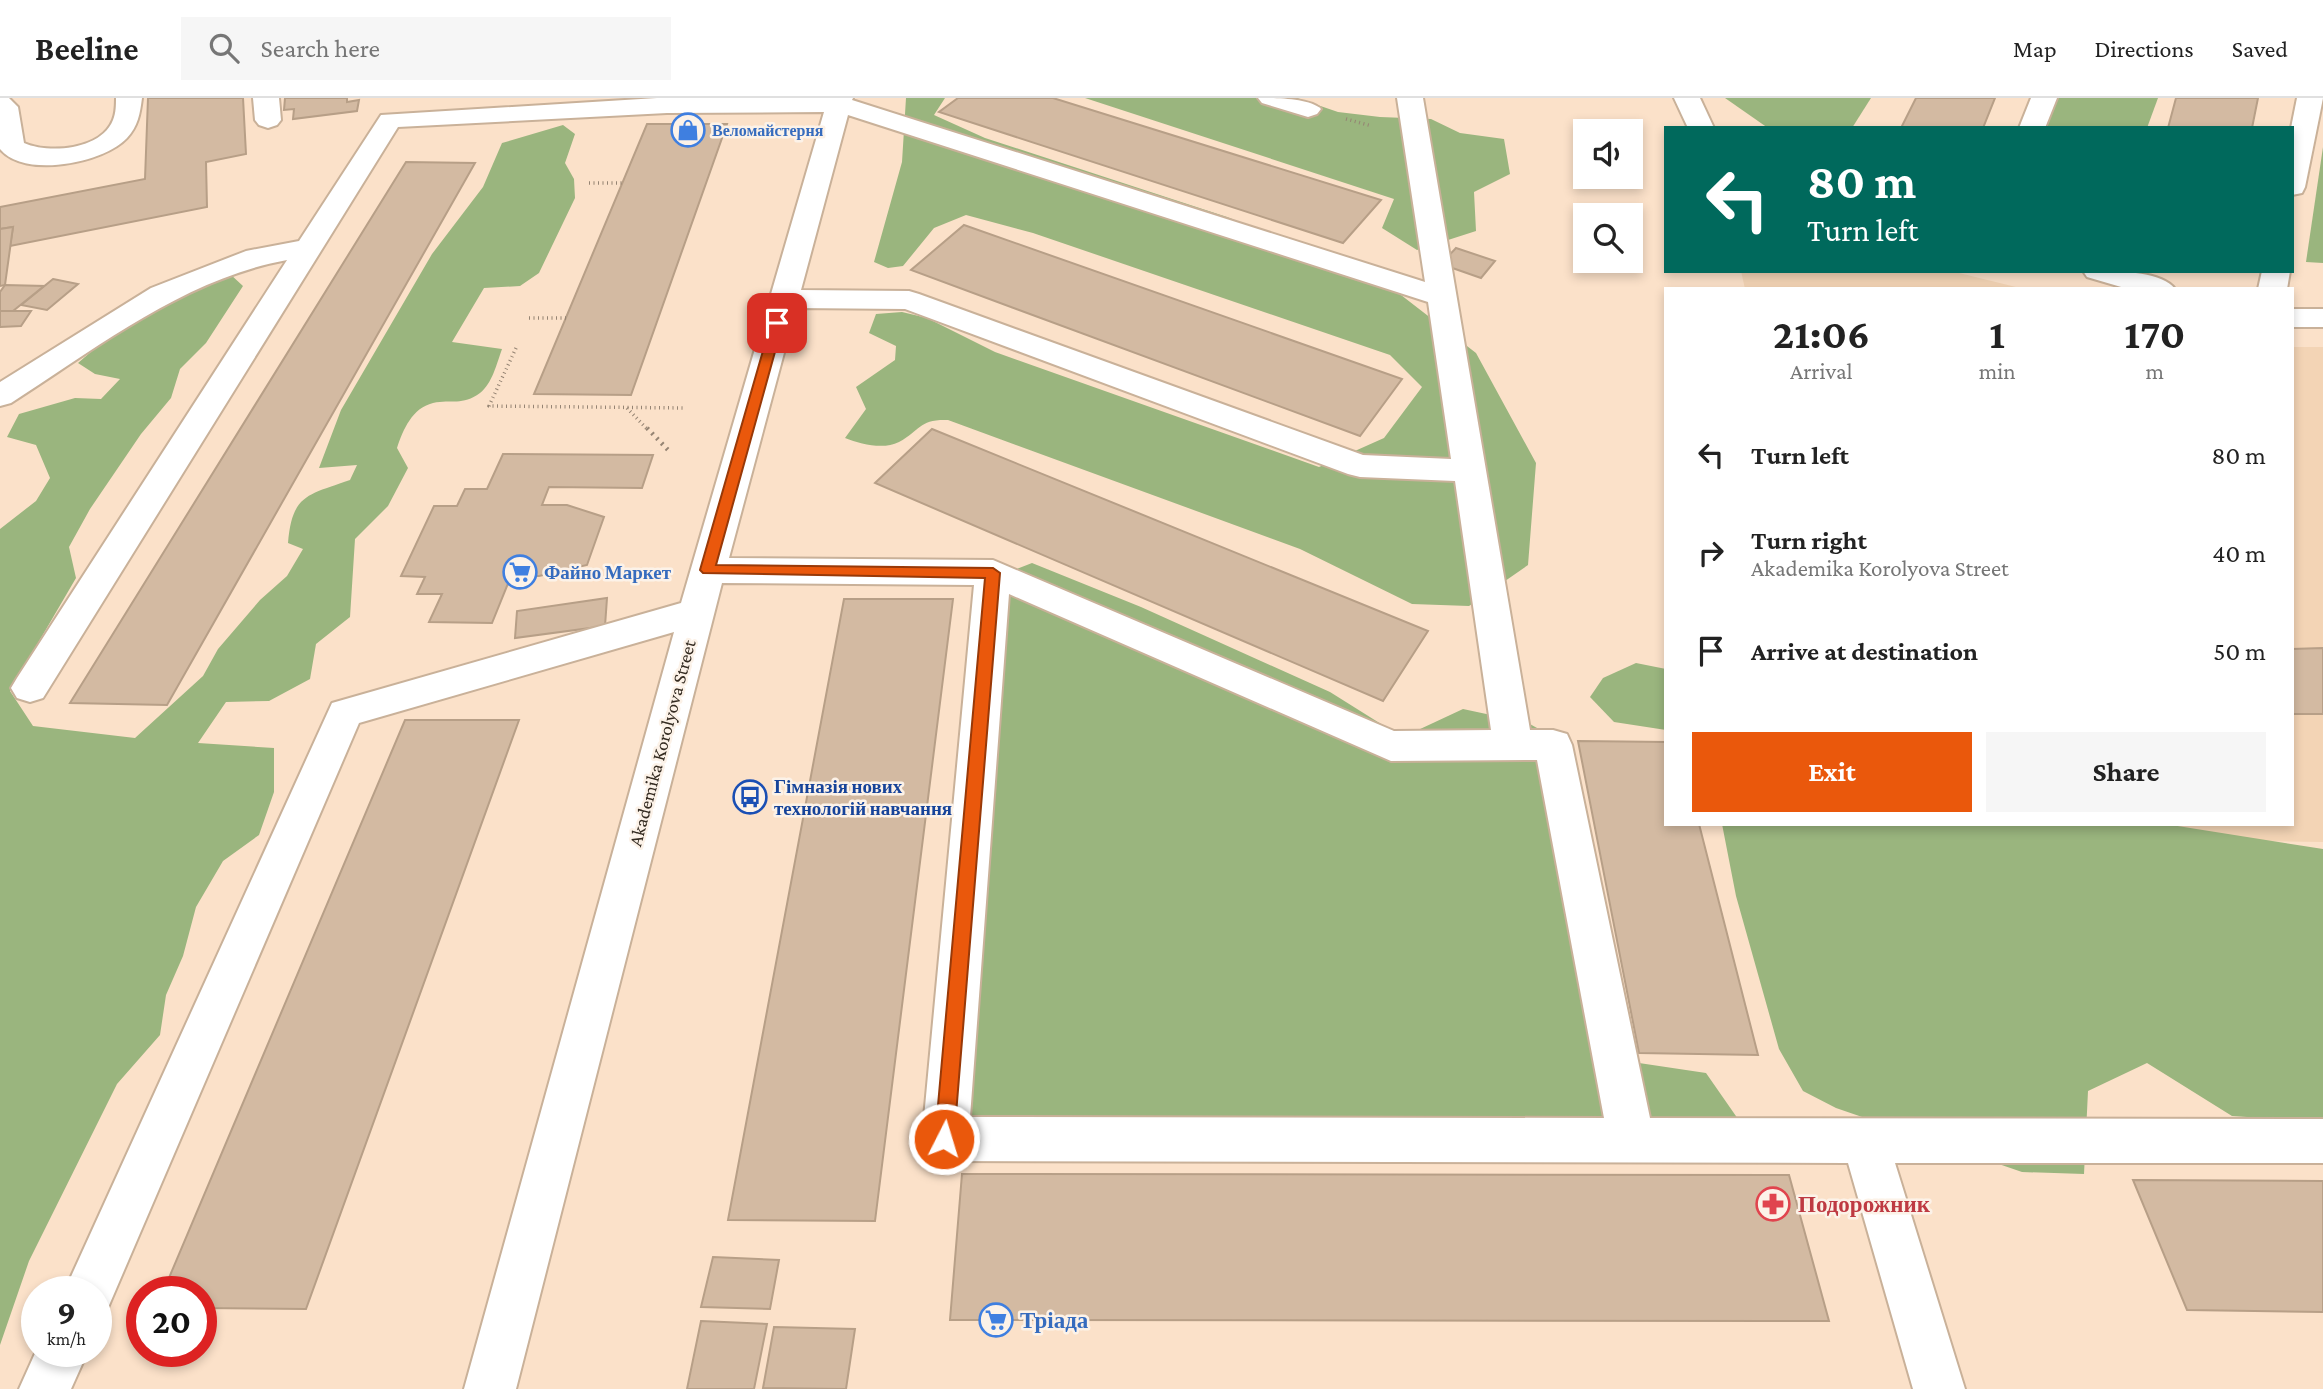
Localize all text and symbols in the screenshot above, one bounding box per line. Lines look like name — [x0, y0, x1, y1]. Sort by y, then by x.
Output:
search box — [181, 17, 671, 80]
icon: search — [205, 29, 243, 67]
text: Beeline — [35, 30, 139, 67]
text: Search here — [261, 34, 380, 63]
text: Map — [2013, 35, 2057, 62]
text: Directions — [2095, 35, 2194, 62]
text: Saved — [2232, 35, 2288, 62]
shop icon: Веломайстерня — [669, 111, 707, 149]
map controls — [1573, 119, 1643, 273]
button: sound — [1573, 119, 1643, 189]
place label: Веломайстерня — [712, 122, 824, 140]
icon: left — [1692, 154, 1783, 245]
text: 80 m — [1807, 154, 1916, 209]
button: search — [1573, 203, 1643, 273]
text: Turn left — [1807, 212, 1918, 248]
pin — [747, 293, 807, 353]
icon: arrive — [758, 304, 796, 342]
text: 21:06 — [1773, 310, 1870, 357]
text: 1 — [1989, 310, 2005, 357]
text: 170 — [2124, 310, 2185, 357]
text: Arrival — [1790, 358, 1853, 384]
text: min — [1979, 358, 2016, 384]
text: m — [2146, 358, 2164, 384]
icon: left — [1692, 436, 1730, 474]
text: Turn left — [1751, 441, 1849, 470]
text: 80 m — [2212, 441, 2266, 470]
text: Turn right — [1751, 526, 1867, 555]
icon: right — [1692, 534, 1730, 572]
text: 40 m — [2212, 539, 2266, 568]
supermarket icon: Файно Маркет — [501, 553, 539, 591]
text: Akademika Korolyova Street — [1751, 555, 2009, 581]
place label: Файно Маркет — [544, 562, 672, 583]
icon: arrive — [1692, 632, 1730, 670]
street label: Akademika Korolyova Street — [624, 637, 700, 849]
text: Arrive at destination — [1751, 637, 1978, 666]
text: 50 m — [2213, 637, 2266, 666]
button: Exit — [1692, 732, 1972, 812]
button: Share — [1986, 732, 2266, 812]
place label: Гімназія нових технологій навчання — [774, 776, 952, 819]
bus stop icon: Гімназія нових технологій навчання — [731, 778, 769, 816]
position arrow — [907, 1102, 981, 1176]
pharmacy icon: Подорожник — [1754, 1185, 1792, 1223]
place label: Подорожник — [1798, 1191, 1931, 1217]
speed limit sign: 20 — [126, 1276, 217, 1367]
text: 9 — [57, 1293, 76, 1332]
supermarket icon: Тріада — [977, 1301, 1015, 1339]
place label: Тріада — [1020, 1307, 1089, 1333]
text: km/h — [47, 1329, 86, 1349]

